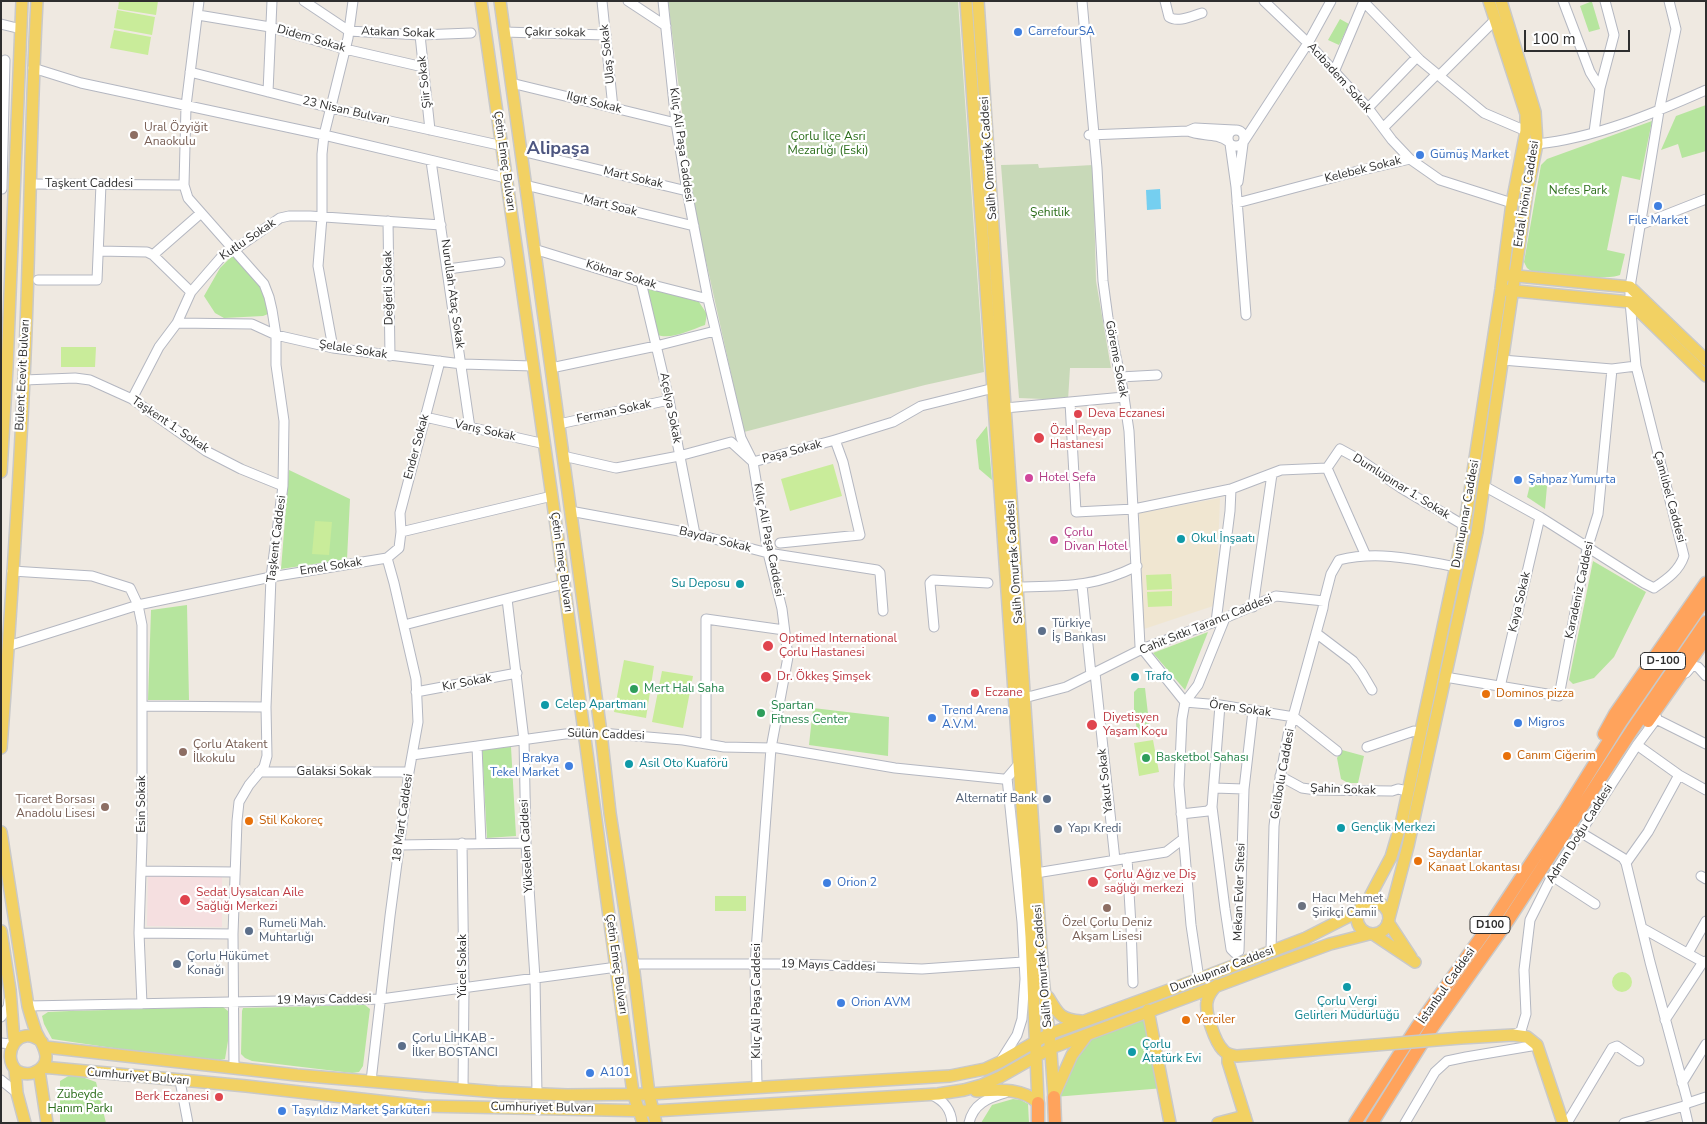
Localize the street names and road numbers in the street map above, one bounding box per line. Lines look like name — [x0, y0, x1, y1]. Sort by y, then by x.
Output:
street label: Didem Sokak — [275, 22, 347, 56]
street label: Ulaş Sokak — [598, 23, 618, 85]
street label: Atakan Sokak — [361, 25, 435, 41]
street label: Çakır sokak — [524, 25, 586, 41]
street label: Acıbadem Sokak — [1304, 40, 1374, 116]
street label: Şiir Sokak — [415, 55, 435, 109]
street label: Kılıç Ali Paşa Caddesi — [666, 87, 696, 203]
street label: Ilgıt Sokak — [565, 89, 623, 117]
street label: 23 Nisan Bulvarı — [301, 94, 391, 128]
street label: Salih Omurtak Caddesi — [978, 96, 1000, 220]
street label: Çetin Emeç Bulvarı — [490, 110, 518, 212]
street label: Erdal İnönü Caddesi — [1511, 140, 1543, 248]
street label: Kelebek Sokak — [1323, 154, 1403, 186]
street label: Mart Sokak — [602, 164, 664, 192]
street label: Taşkent Caddesi — [45, 177, 133, 191]
street label: Mart Soak — [582, 192, 638, 220]
street label: Kutlu Sokak — [217, 216, 279, 264]
street label: Nurullah Ataç Sokak — [437, 238, 467, 350]
street label: Değerli Sokak — [381, 250, 397, 326]
street label: Köknar Sokak — [584, 257, 658, 293]
street label: Bülent Ecevit Bulvarı — [13, 319, 33, 431]
street label: Göreme Sokak — [1101, 319, 1131, 399]
street label: Şelale Sokak — [318, 337, 388, 363]
street label: Açelya Sokak — [656, 371, 684, 445]
street label: Taşkent 1. Sokak — [129, 394, 211, 456]
street label: Ferman Sokak — [575, 397, 653, 427]
street label: Ender Sokak — [401, 413, 433, 481]
street label: Varış Sokak — [453, 417, 517, 445]
street label: Paşa Sokak — [761, 437, 823, 467]
street label: Çamlıbel Caddesi — [1650, 450, 1688, 544]
street label: Dumlupınar 1. Sokak — [1350, 451, 1452, 523]
street label: Dumlupınar Caddesi — [1449, 459, 1483, 569]
street label: Kılıç Ali Paşa Caddesi — [750, 482, 786, 598]
street label: Taşkent Caddesi — [264, 494, 290, 584]
street label: Salih Omurtak Caddesi — [1004, 500, 1026, 624]
street label: Çetin Emeç Bulvarı — [547, 511, 575, 613]
street label: Baydar Sokak — [678, 524, 752, 556]
street label: Karadeniz Caddesi — [1563, 540, 1597, 640]
street label: Emel Sokak — [299, 555, 363, 579]
street label: Kaya Sokak — [1506, 570, 1534, 634]
street label: Cahit Sıtkı Tarancı Caddesi — [1137, 592, 1275, 658]
road number: D-100 — [1640, 652, 1686, 669]
street label: Kır Sokak — [441, 671, 493, 695]
street label: Ören Sokak — [1208, 698, 1272, 720]
street label: Sülün Caddesi — [567, 726, 645, 744]
street label: Gelibolu Caddesi — [1268, 728, 1298, 820]
street label: Yakut Sokak — [1095, 748, 1117, 814]
street label: Galaksi Sokak — [297, 765, 371, 779]
street label: 18 Mart Caddesi — [390, 773, 416, 863]
street label: Esin Sokak — [135, 775, 149, 833]
street label: Şahin Sokak — [1310, 782, 1376, 798]
street label: Adnan Doğu Caddesi — [1544, 782, 1616, 886]
street label: Yükselen Caddesi — [517, 799, 537, 893]
street label: Mekan Evler Sitesi — [1231, 843, 1249, 941]
street label: Salih Omurtak Caddesi — [1030, 904, 1056, 1028]
street label: Çetin Emeç Bulvarı — [602, 913, 630, 1015]
road number: D100 — [1470, 916, 1510, 934]
street label: Yücel Sokak — [456, 934, 470, 998]
street label: Kılıç Ali Paşa Caddesi — [750, 943, 764, 1059]
street label: Dumlupınar Caddesi — [1168, 944, 1276, 996]
street label: İstanbul Caddesi — [1415, 945, 1479, 1027]
street label: 19 Mayıs Caddesi — [780, 957, 876, 975]
street label: 19 Mayıs Caddesi — [276, 992, 372, 1008]
street label: Cumhuriyet Bulvarı — [86, 1065, 190, 1089]
street label: Cumhuriyet Bulvarı — [490, 1100, 594, 1116]

